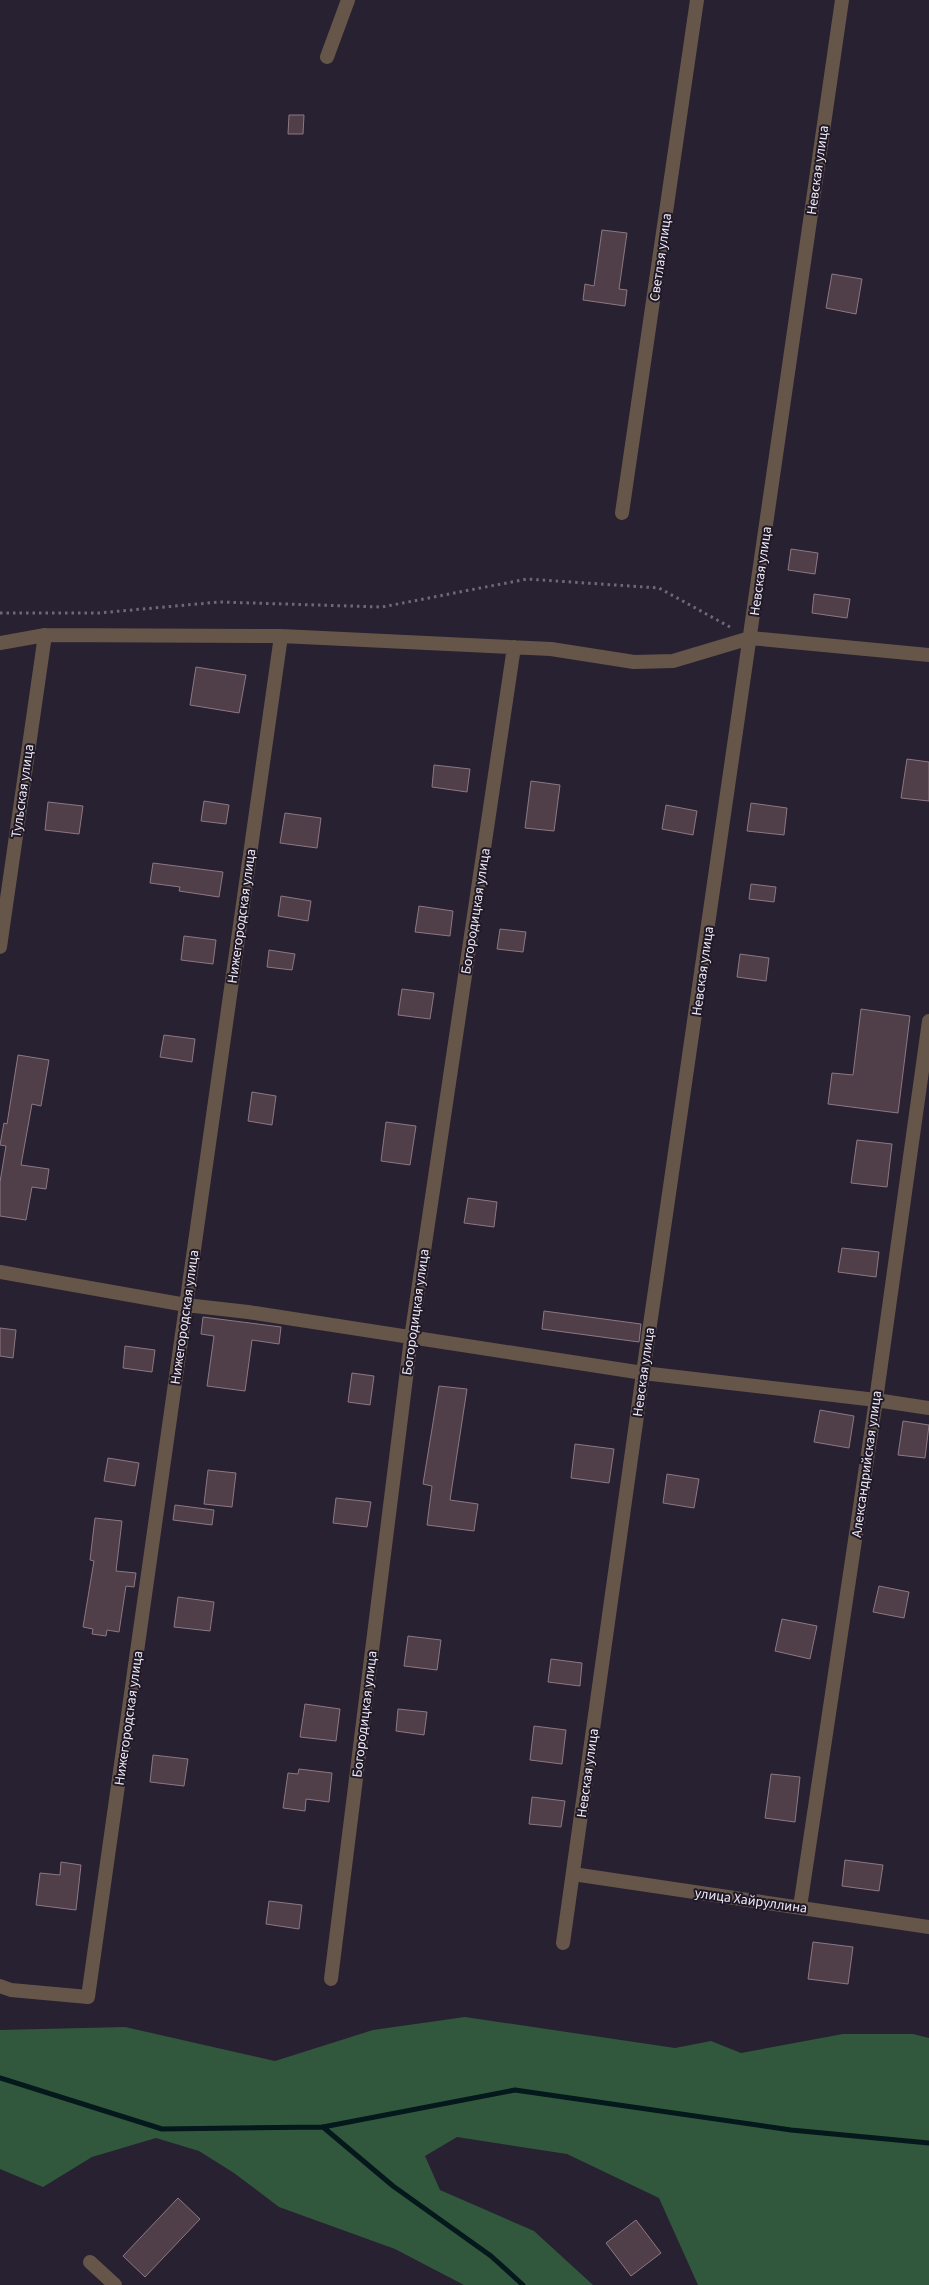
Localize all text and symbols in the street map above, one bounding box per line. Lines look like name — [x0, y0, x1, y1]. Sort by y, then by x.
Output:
street label: Невская улица — [802, 124, 834, 216]
street label: Светлая улица — [645, 212, 677, 303]
street label: Невская улица — [745, 525, 777, 617]
street label: Тульская улица — [6, 743, 39, 839]
street label: Нижегородская улица — [223, 847, 261, 985]
street label: Богородицкая улица — [456, 847, 496, 976]
street label: Невская улица — [687, 925, 719, 1017]
street label: Нижегородская улица — [166, 1248, 204, 1386]
street label: Богородицкая улица — [397, 1248, 435, 1377]
street label: Невская улица — [628, 1326, 660, 1418]
street label: Александрийская улица — [847, 1389, 887, 1539]
street label: Нижегородская улица — [110, 1649, 148, 1787]
street label: Богородицкая улица — [347, 1650, 383, 1779]
street label: Невская улица — [572, 1727, 604, 1819]
street label: улица Хайруллина — [693, 1883, 808, 1919]

